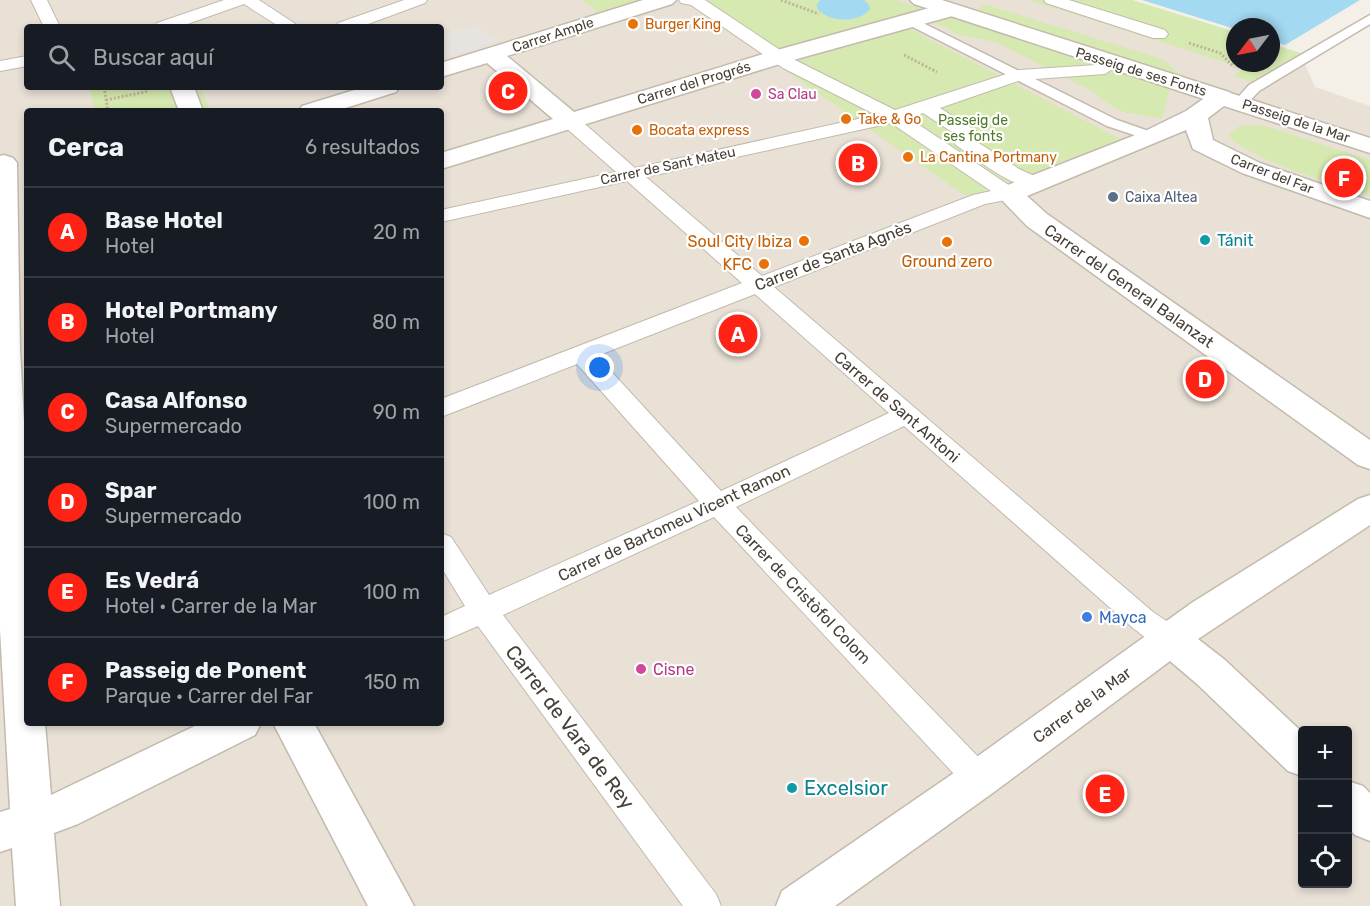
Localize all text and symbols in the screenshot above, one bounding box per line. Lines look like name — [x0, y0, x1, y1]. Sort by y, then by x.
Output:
street label: Carrer Ample — [510, 14, 596, 56]
place label: Burger King — [645, 16, 721, 33]
marker: Burger King — [626, 17, 640, 31]
north arrow — [1226, 18, 1280, 72]
search box — [24, 24, 444, 90]
icon: search — [45, 41, 78, 74]
text: Buscar aquí — [93, 44, 214, 71]
street label: Passeig de ses Fonts — [1073, 44, 1209, 100]
street label: Carrer del Progrés — [635, 58, 753, 108]
pin: C — [488, 68, 528, 113]
place label: Sa Clau — [768, 86, 817, 103]
marker: Sa Clau — [749, 87, 763, 101]
street label: Passeig de la Mar — [1240, 96, 1353, 147]
place label: Take & Go — [858, 111, 921, 128]
marker: Take & Go — [839, 112, 853, 126]
park label: Passeig de ses fonts — [938, 112, 1008, 145]
place label: Bocata express — [649, 122, 749, 139]
marker: Bocata express — [630, 123, 644, 137]
text: Cerca — [48, 132, 124, 163]
text: 6 resultados — [305, 135, 420, 159]
pin: B — [838, 140, 878, 186]
street label: Carrer de Sant Mateu — [599, 143, 737, 189]
place label: La Cantina Portmany — [920, 149, 1057, 166]
marker: La Cantina Portmany — [901, 150, 915, 164]
street label: Carrer del Far — [1228, 150, 1317, 198]
pin: F — [1324, 156, 1364, 201]
place label: Caixa Altea — [1125, 189, 1198, 206]
marker: Caixa Altea — [1106, 190, 1120, 204]
text: Base Hotel — [105, 207, 223, 234]
street label: Carrer de Santa Agnès — [752, 217, 914, 295]
text: A — [60, 220, 75, 244]
text: 20 m — [373, 220, 420, 244]
street label: Carrer del General Balanzat — [1041, 220, 1217, 352]
place label: Tánit — [1217, 231, 1253, 250]
place label: Soul City Ibiza — [688, 232, 792, 251]
marker: Tánit — [1198, 233, 1212, 247]
text: Hotel — [105, 234, 155, 258]
marker: Soul City Ibiza — [797, 234, 811, 248]
marker: Ground zero — [940, 235, 954, 249]
place label: Ground zero — [902, 252, 992, 271]
place label: KFC — [722, 255, 752, 274]
marker: KFC — [757, 257, 771, 271]
text: Hotel Portmany — [105, 297, 278, 324]
text: B — [60, 310, 75, 334]
text: 80 m — [372, 310, 420, 334]
pin: A — [718, 312, 758, 356]
text: Hotel — [105, 324, 155, 348]
street label: Carrer de Sant Antoni — [830, 347, 964, 467]
your location — [585, 353, 614, 382]
pin: D — [1186, 356, 1224, 401]
text: Casa Alfonso — [105, 387, 248, 414]
text: C — [60, 400, 75, 424]
text: 90 m — [373, 400, 420, 424]
text: Supermercado — [105, 414, 242, 438]
street label: Carrer de Bartomeu Vicent Ramon — [555, 461, 793, 585]
text: Spar — [105, 477, 156, 504]
text: D — [60, 490, 75, 514]
text: 100 m — [363, 490, 420, 514]
text: Supermercado — [105, 504, 242, 528]
street label: Carrer de Cristòfol Colom — [731, 520, 875, 668]
text: Es Vedrá — [105, 567, 199, 594]
text: E — [61, 580, 74, 604]
text: 100 m — [363, 580, 420, 604]
text: Hotel · Carrer de la Mar — [105, 594, 317, 618]
place label: Mayca — [1099, 608, 1147, 627]
marker: Mayca — [1080, 610, 1094, 624]
street label: Carrer de Vara de Rey — [500, 640, 640, 814]
text: Passeig de Ponent — [105, 657, 306, 684]
place label: Cisne — [653, 660, 694, 679]
marker: Cisne — [634, 662, 648, 676]
street label: Carrer de la Mar — [1029, 663, 1135, 747]
text: F — [61, 670, 74, 694]
text: 150 m — [364, 670, 420, 694]
text: Parque · Carrer del Far — [105, 684, 313, 708]
map controls — [1298, 726, 1352, 888]
button: + — [1298, 726, 1352, 780]
pin: E — [1086, 772, 1124, 816]
place label: Excelsior — [804, 776, 888, 800]
button: − — [1298, 780, 1352, 834]
marker: Excelsior — [785, 781, 799, 795]
button: locate — [1298, 834, 1352, 888]

